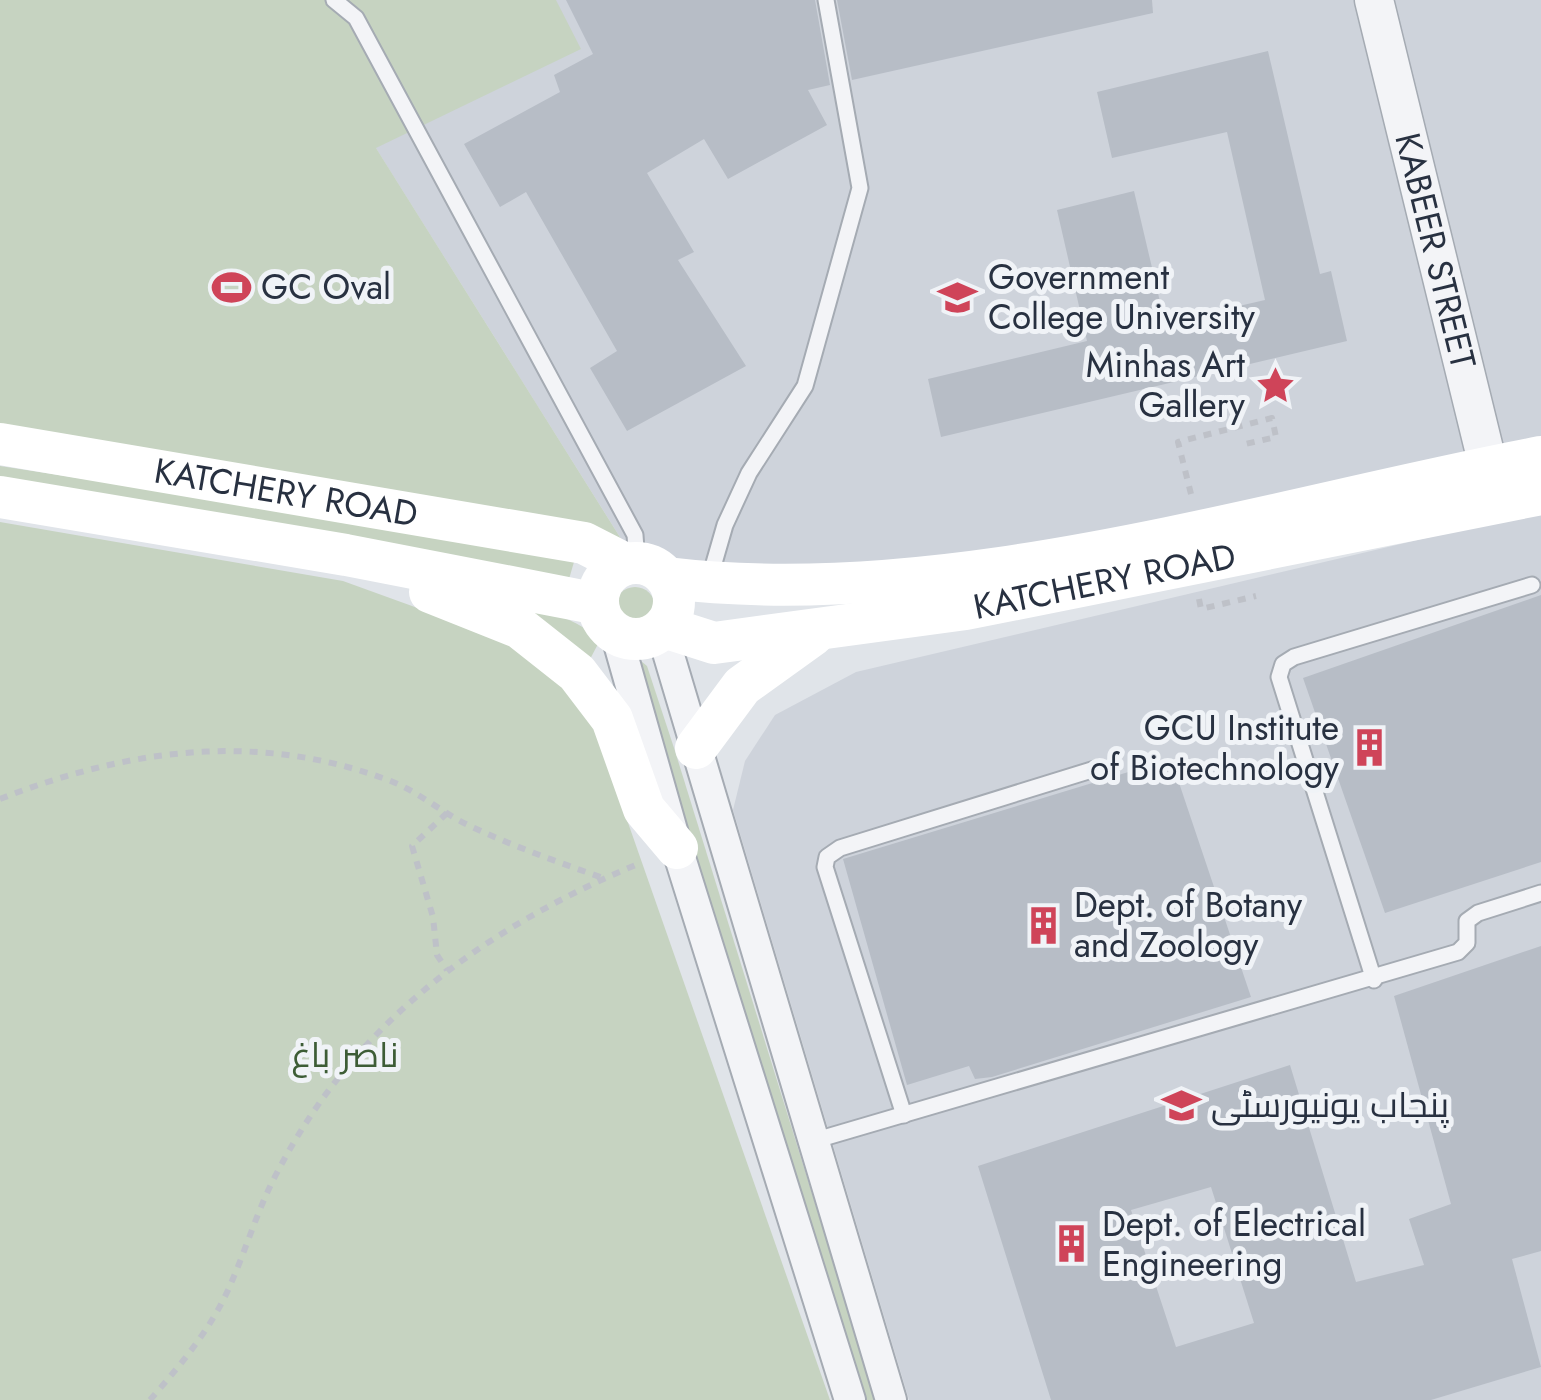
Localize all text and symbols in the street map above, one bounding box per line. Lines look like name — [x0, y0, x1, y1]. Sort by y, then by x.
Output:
street label: KABEER STREET — [1382, 128, 1488, 374]
place label: Government College University — [988, 252, 1256, 342]
place label: GC Oval — [261, 262, 391, 312]
sports icon: GC Oval — [210, 266, 252, 308]
school or university icon: Government College University — [937, 276, 979, 318]
place label: Minhas Art Gallery — [1086, 340, 1246, 430]
place icon: Minhas Art Gallery — [1254, 364, 1296, 406]
street label: KATCHERY ROAD — [151, 446, 421, 539]
street label: KATCHERY ROAD — [969, 531, 1240, 632]
place label: GCU Institute of Biotechnology — [1090, 703, 1340, 793]
building icon: GCU Institute of Biotechnology — [1348, 727, 1390, 769]
place label: Dept. of Botany and Zoology — [1074, 880, 1303, 970]
building icon: Dept. of Botany and Zoology — [1023, 904, 1065, 946]
park label: ناصر باغ — [291, 1030, 399, 1080]
place label: پنجاب یونیورسٹی — [1211, 1080, 1449, 1130]
school or university icon: پنجاب یونیورسٹی — [1160, 1084, 1202, 1126]
place label: Dept. of Electrical Engineering — [1102, 1199, 1366, 1289]
building icon: Dept. of Electrical Engineering — [1051, 1223, 1093, 1265]

